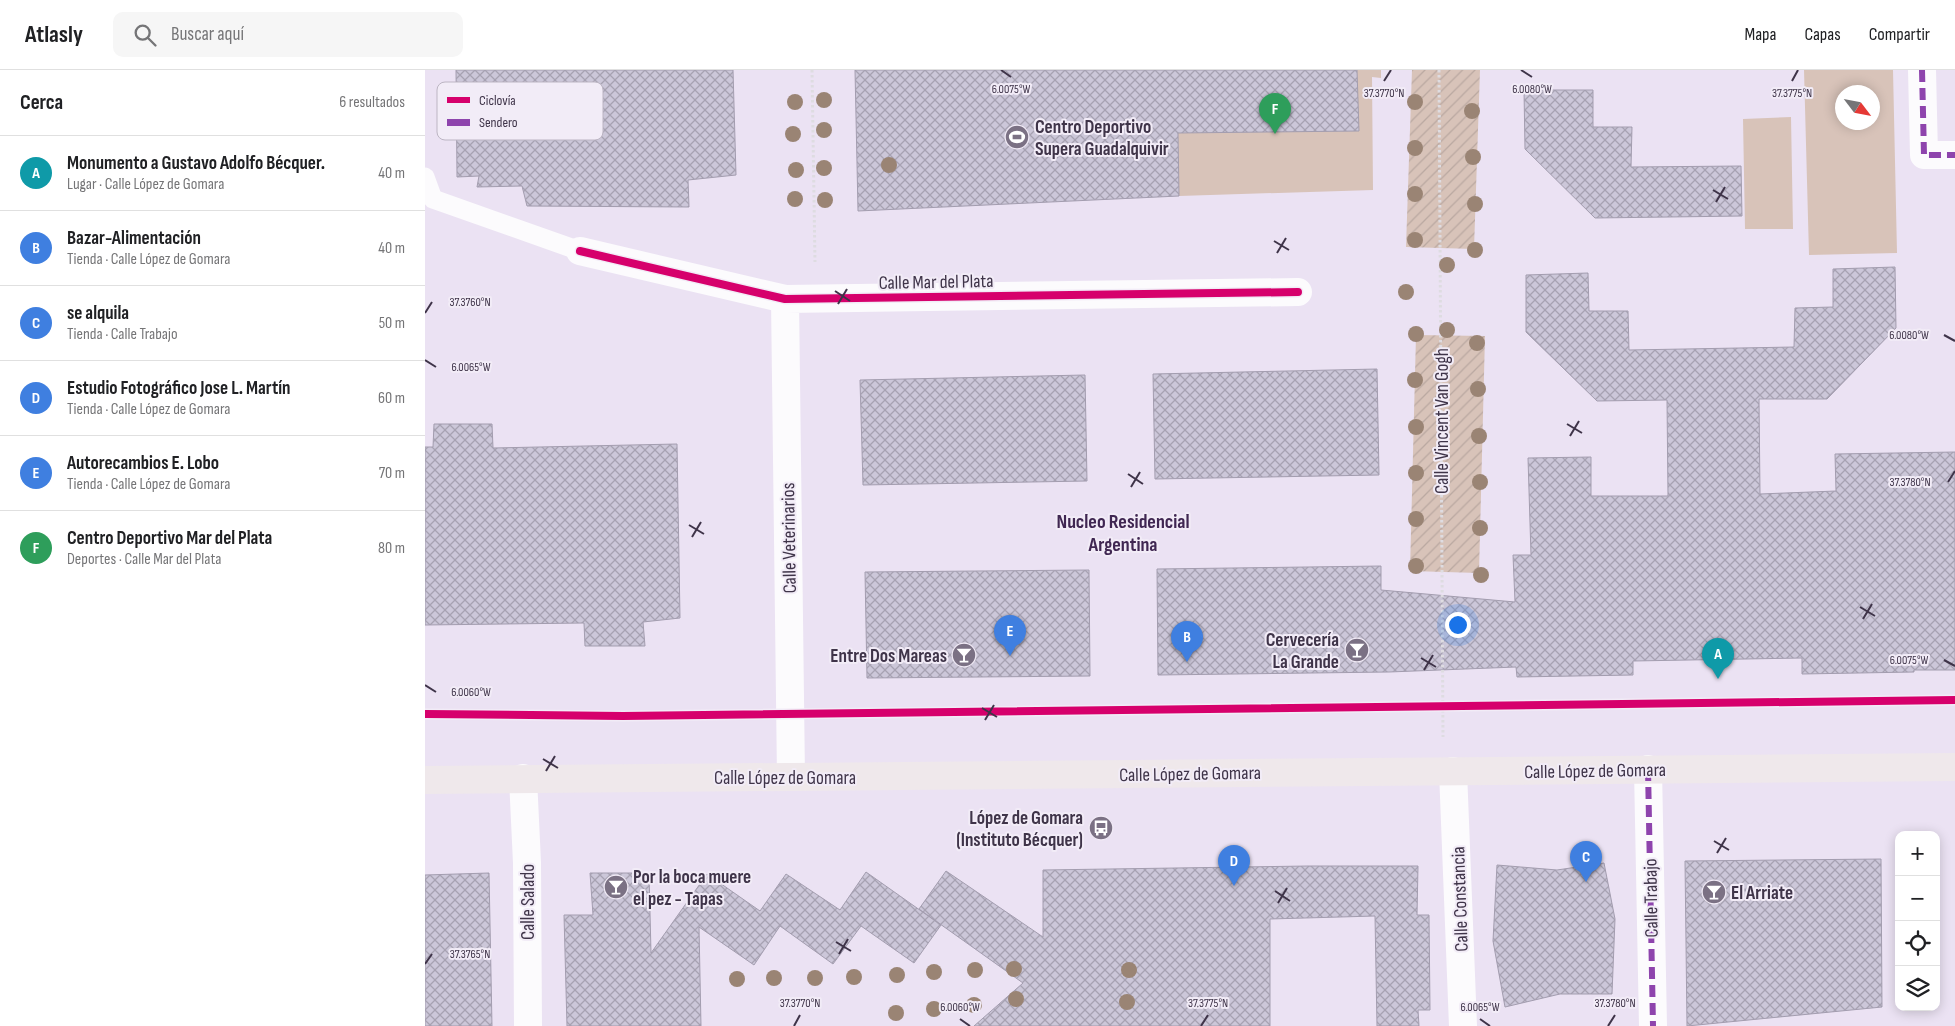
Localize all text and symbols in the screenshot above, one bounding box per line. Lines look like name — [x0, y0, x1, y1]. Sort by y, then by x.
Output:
search box — [113, 12, 463, 57]
text: Atlasly — [25, 20, 83, 49]
icon: search — [131, 21, 159, 49]
text: Buscar aquí — [171, 23, 244, 46]
text: Mapa — [1744, 24, 1776, 45]
text: Capas — [1804, 24, 1841, 45]
text: Compartir — [1869, 24, 1930, 45]
legend — [437, 82, 603, 140]
text: 6.0075°W — [992, 82, 1030, 97]
text: 6.0080°W — [1512, 82, 1552, 97]
north arrow — [1835, 85, 1880, 130]
text: 37.3770°N — [1364, 86, 1404, 101]
text: 37.3775°N — [1772, 86, 1812, 101]
text: Cerca — [20, 90, 63, 115]
text: Ciclovía — [479, 92, 516, 109]
text: 6 resultados — [339, 93, 405, 112]
pin: F — [1259, 93, 1291, 134]
text: Sendero — [479, 114, 518, 131]
place label: Centro Deportivo Supera Guadalquivir — [1035, 116, 1169, 161]
sports icon: Centro Deportivo Supera Guadalquivir — [1004, 124, 1030, 150]
text: Monumento a Gustavo Adolfo Bécquer. — [67, 152, 325, 175]
text: A — [32, 164, 40, 183]
text: 40 m — [378, 164, 405, 183]
text: Lugar · Calle López de Gomara — [67, 175, 224, 194]
text: Bazar-Alimentación — [67, 227, 201, 250]
text: B — [32, 239, 40, 258]
text: 40 m — [378, 239, 405, 258]
text: Tienda · Calle López de Gomara — [67, 250, 230, 269]
street label: Calle Mar del Plata — [878, 270, 994, 295]
text: 37.3760°N — [449, 295, 491, 310]
text: se alquila — [67, 302, 129, 325]
text: C — [32, 314, 40, 333]
text: 50 m — [379, 314, 405, 333]
text: Tienda · Calle Trabajo — [67, 325, 178, 344]
text: 6.0080°W — [1889, 328, 1929, 343]
street label: Calle Vincent Van Gogh — [1431, 348, 1454, 494]
text: 6.0065°W — [451, 360, 491, 375]
text: Estudio Fotográfico Jose L. Martín — [67, 377, 291, 400]
text: D — [32, 389, 40, 408]
text: 60 m — [378, 389, 405, 408]
text: Tienda · Calle López de Gomara — [67, 400, 230, 419]
text: Autorecambios E. Lobo — [67, 452, 219, 475]
text: E — [33, 464, 39, 483]
text: 70 m — [379, 464, 405, 483]
text: Tienda · Calle López de Gomara — [67, 475, 230, 494]
text: 37.3780°N — [1889, 475, 1931, 490]
street label: Calle Veterinarios — [777, 482, 802, 594]
district label: Nucleo Residencial Argentina — [1056, 510, 1190, 557]
text: Centro Deportivo Mar del Plata — [67, 527, 272, 550]
text: F — [33, 539, 39, 558]
text: 80 m — [378, 539, 405, 558]
text: Deportes · Calle Mar del Plata — [67, 550, 221, 569]
your location — [1445, 612, 1471, 638]
pin: E — [994, 615, 1026, 656]
pin: B — [1171, 621, 1203, 662]
place label: Cervecería La Grande — [1266, 629, 1339, 674]
bar icon: Cervecería La Grande — [1344, 637, 1370, 663]
pin: A — [1702, 638, 1734, 679]
bar icon: Entre Dos Mareas — [951, 642, 977, 668]
place label: Entre Dos Mareas — [830, 645, 947, 668]
text: 6.0075°W — [1890, 653, 1928, 668]
text: 6.0060°W — [451, 685, 491, 700]
street label: Calle López de Gomara — [1524, 759, 1666, 784]
street label: Calle López de Gomara — [1119, 762, 1261, 787]
street label: Calle López de Gomara — [714, 767, 856, 790]
place label: López de Gomara (Instituto Bécquer) — [956, 807, 1083, 852]
bus stop icon: López de Gomara (Instituto Bécquer) — [1088, 815, 1114, 841]
map controls — [1895, 831, 1940, 1011]
button: + — [1895, 831, 1940, 876]
pin: C — [1570, 841, 1602, 882]
pin: D — [1218, 845, 1250, 886]
street label: Calle Constancia — [1447, 846, 1474, 952]
street label: Calle Trabajo — [1639, 858, 1664, 938]
street label: Calle Salado — [517, 864, 540, 940]
place label: Por la boca muere el pez - Tapas — [633, 866, 751, 911]
bar icon: Por la boca muere el pez - Tapas — [603, 874, 629, 900]
button: − — [1895, 876, 1940, 921]
bar icon: El Arriate — [1701, 879, 1727, 905]
place label: El Arriate — [1731, 882, 1793, 905]
button: locate — [1895, 921, 1940, 966]
text: 37.3765°N — [450, 947, 490, 962]
button: layers — [1895, 966, 1940, 1011]
text: 37.3770°N — [780, 996, 820, 1011]
text: 37.3775°N — [1188, 996, 1228, 1011]
text: 37.3780°N — [1594, 996, 1636, 1011]
text: 6.0060°W — [940, 1000, 980, 1015]
text: 6.0065°W — [1460, 1000, 1500, 1015]

